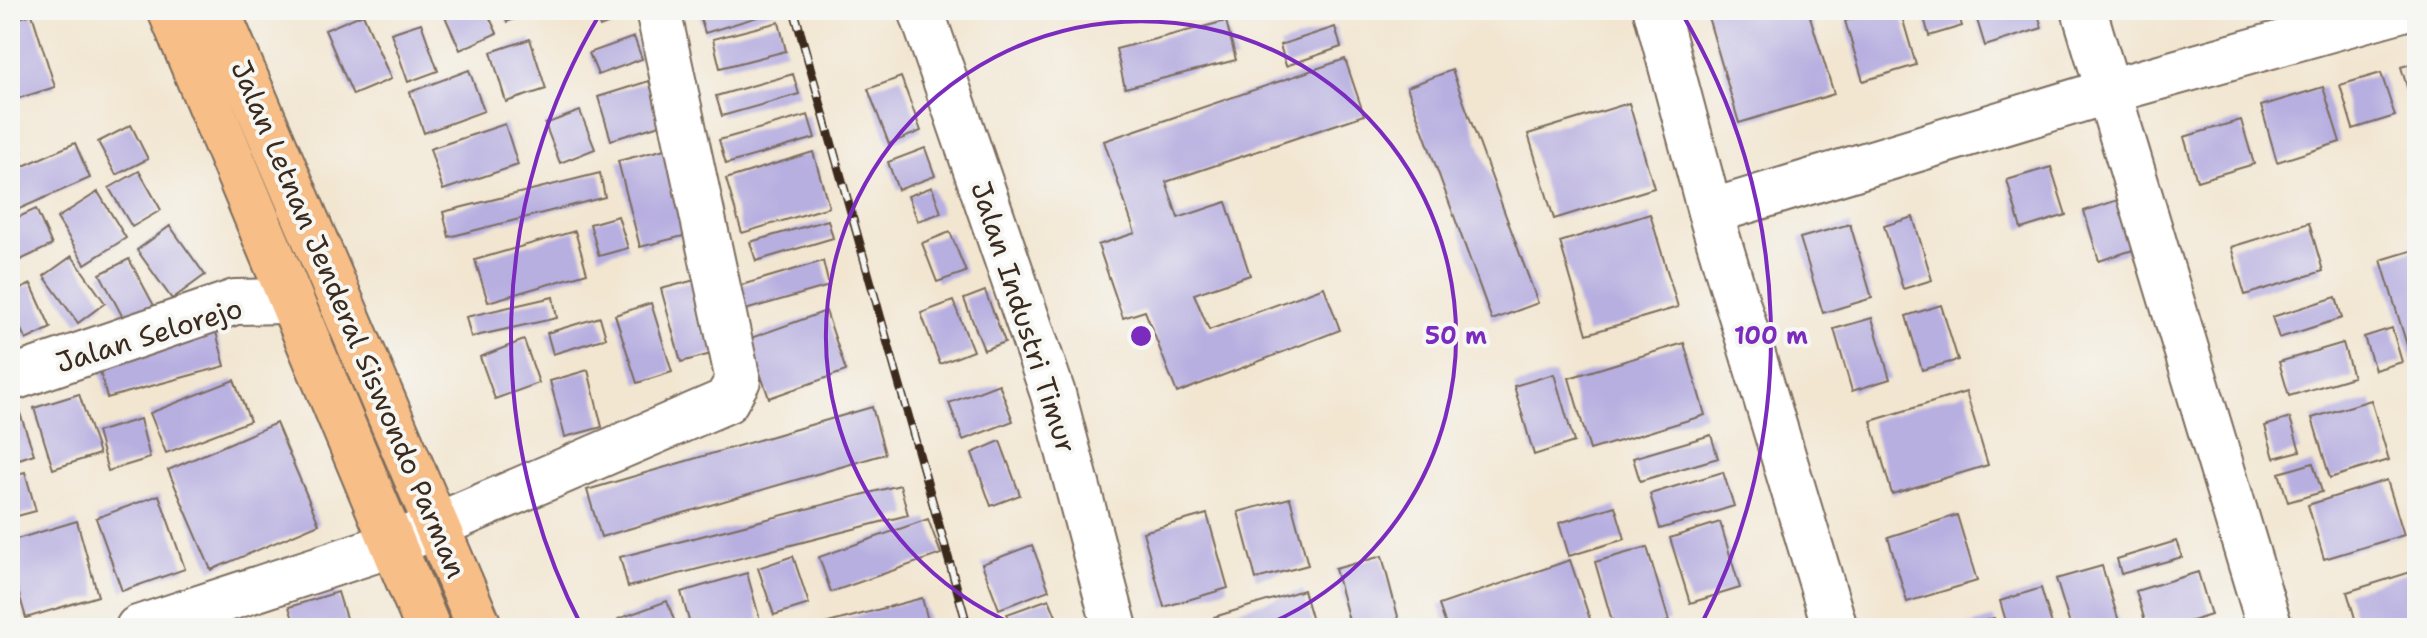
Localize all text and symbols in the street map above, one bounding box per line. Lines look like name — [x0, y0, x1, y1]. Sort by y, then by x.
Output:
street label: Jalan Letnan Jenderal Siswondo Parman — [222, 54, 476, 584]
street label: Jalan Industri Timur — [962, 176, 1086, 458]
street label: Jalan Selorejo — [51, 289, 247, 381]
text: 50 m — [1425, 320, 1487, 352]
text: 100 m — [1734, 320, 1808, 352]
centre of rings — [1127, 322, 1155, 350]

